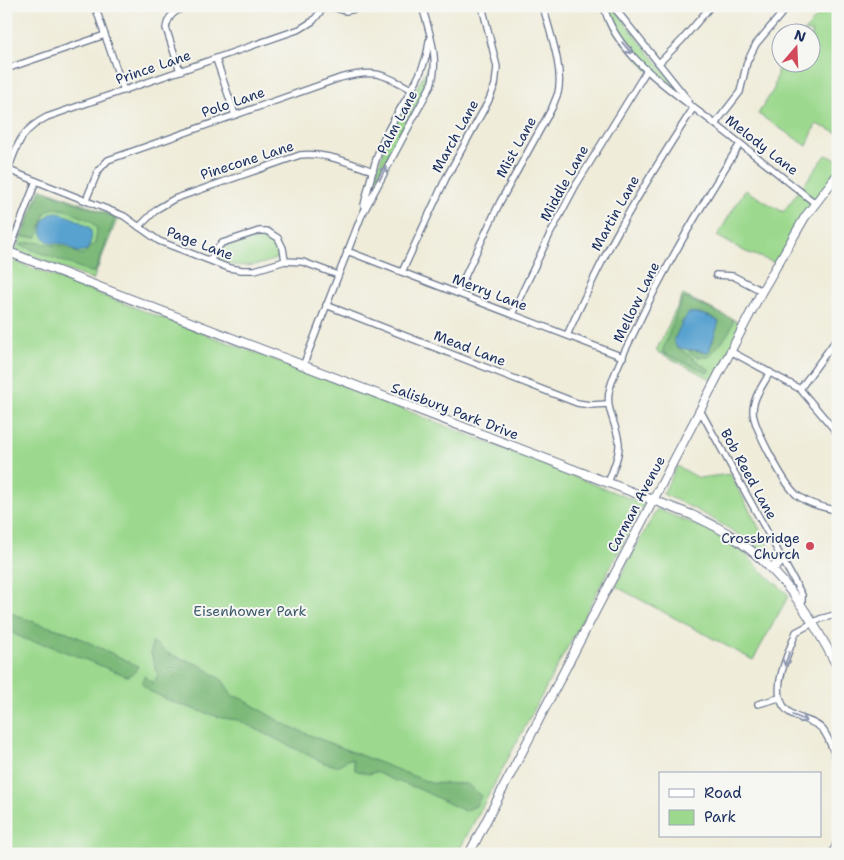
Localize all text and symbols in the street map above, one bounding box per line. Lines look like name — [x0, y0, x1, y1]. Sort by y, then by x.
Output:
north arrow — [772, 22, 822, 72]
text: N — [792, 25, 808, 46]
one-way arrow — [622, 42, 633, 55]
street label: Prince Lane — [113, 46, 193, 88]
street label: Polo Lane — [199, 83, 267, 121]
street label: Palm Lane — [373, 87, 421, 157]
street label: March Lane — [428, 96, 482, 176]
street label: Melody Lane — [722, 111, 802, 179]
street label: Mist Lane — [492, 113, 540, 181]
street label: Pinecone Lane — [198, 136, 296, 184]
street label: Middle Lane — [536, 142, 592, 224]
one-way arrow — [378, 166, 388, 181]
street label: Martin Lane — [587, 172, 643, 254]
street label: Page Lane — [164, 222, 236, 264]
street label: Mellow Lane — [609, 259, 663, 345]
street label: Merry Lane — [450, 269, 530, 315]
street label: Mead Lane — [431, 326, 509, 370]
street label: Salisbury Park Drive — [389, 378, 521, 444]
street label: Bob Reed Lane — [717, 426, 781, 523]
street label: Carman Avenue — [603, 453, 669, 555]
place label: Crossbridge Church — [721, 529, 800, 563]
marker: Crossbridge Church — [804, 540, 816, 552]
park label: Eisenhower Park — [193, 602, 307, 620]
one-way arrow — [782, 651, 791, 666]
one-way arrow — [792, 713, 807, 723]
legend — [659, 772, 822, 838]
text: Road — [704, 783, 742, 803]
text: Park — [704, 807, 736, 827]

